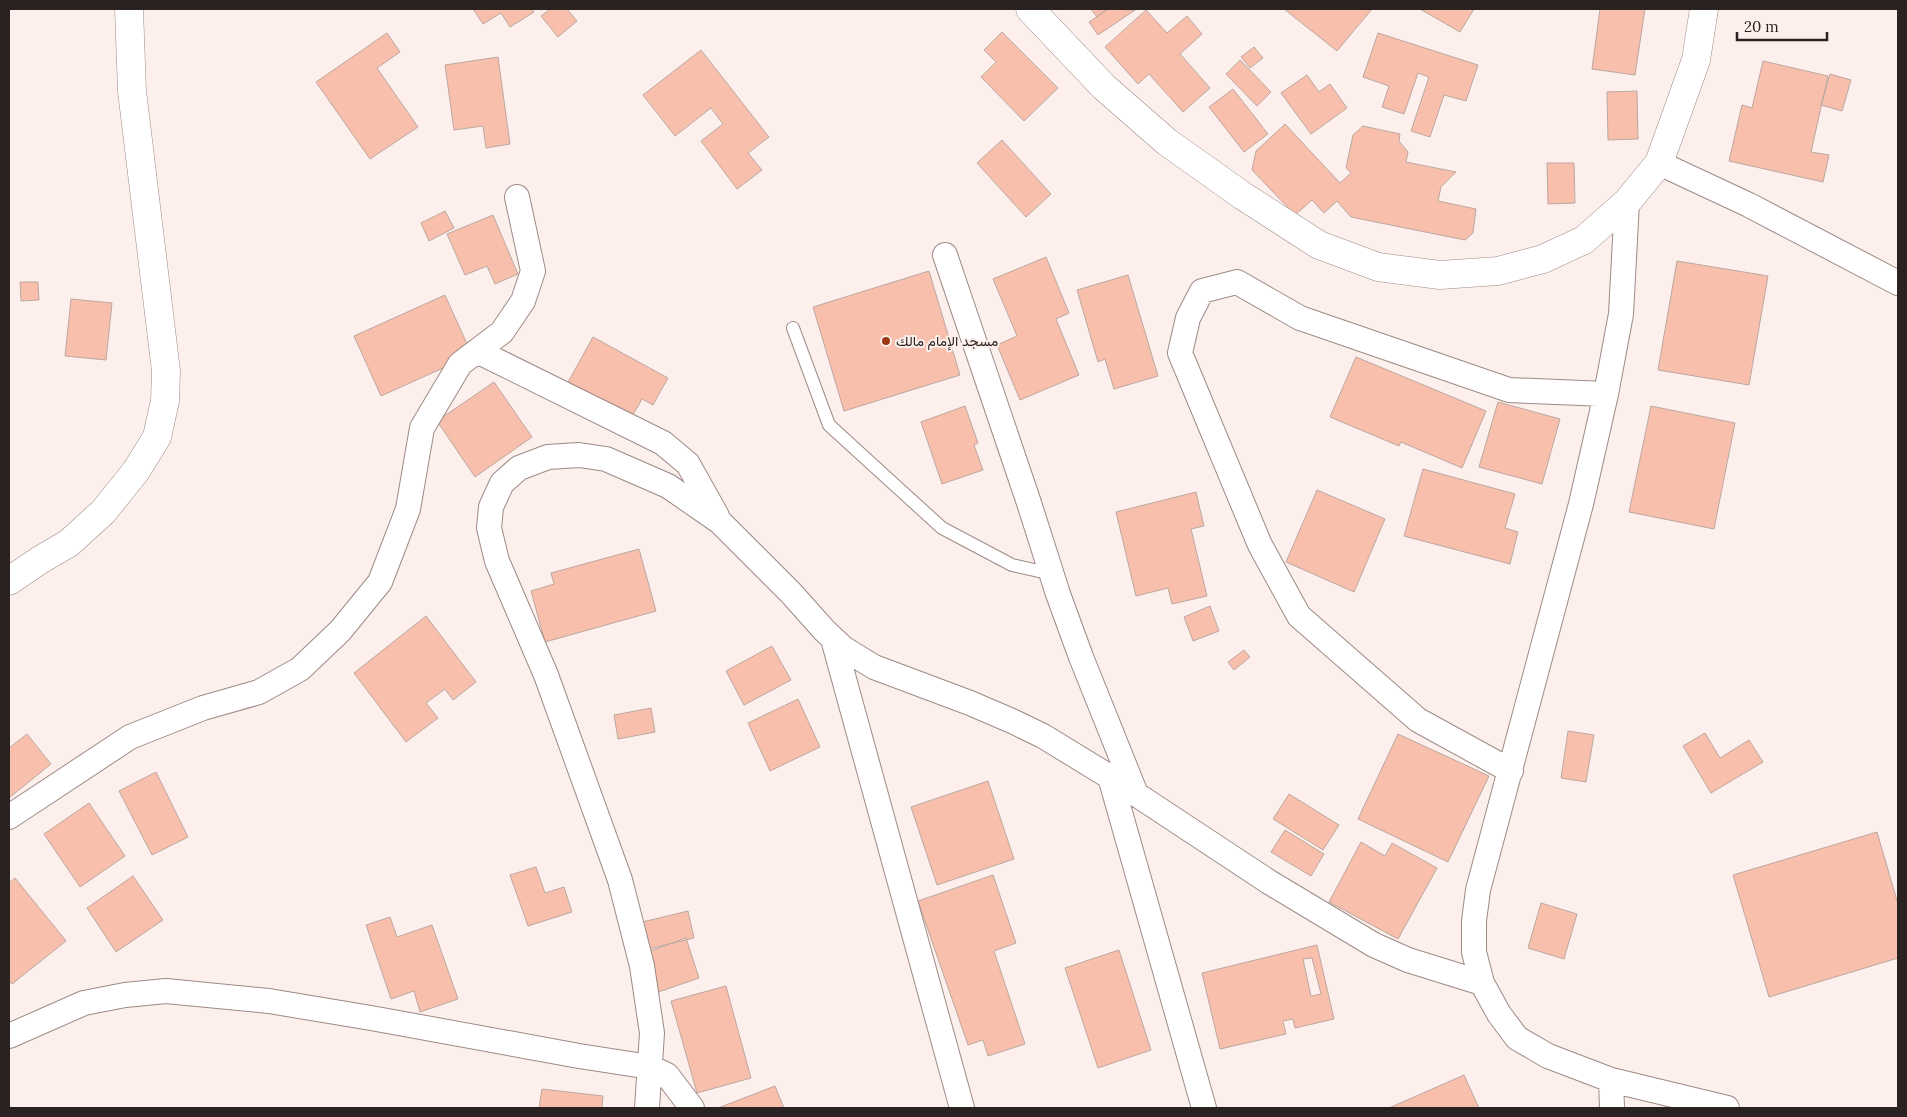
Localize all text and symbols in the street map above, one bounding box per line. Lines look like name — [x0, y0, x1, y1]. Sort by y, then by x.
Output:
scale bar — [1737, 10, 1827, 42]
text: 20 m — [1744, 17, 1779, 36]
place label: مسجد الإمام مالك — [896, 332, 998, 351]
marker: مسجد الإمام مالك — [880, 335, 892, 347]

